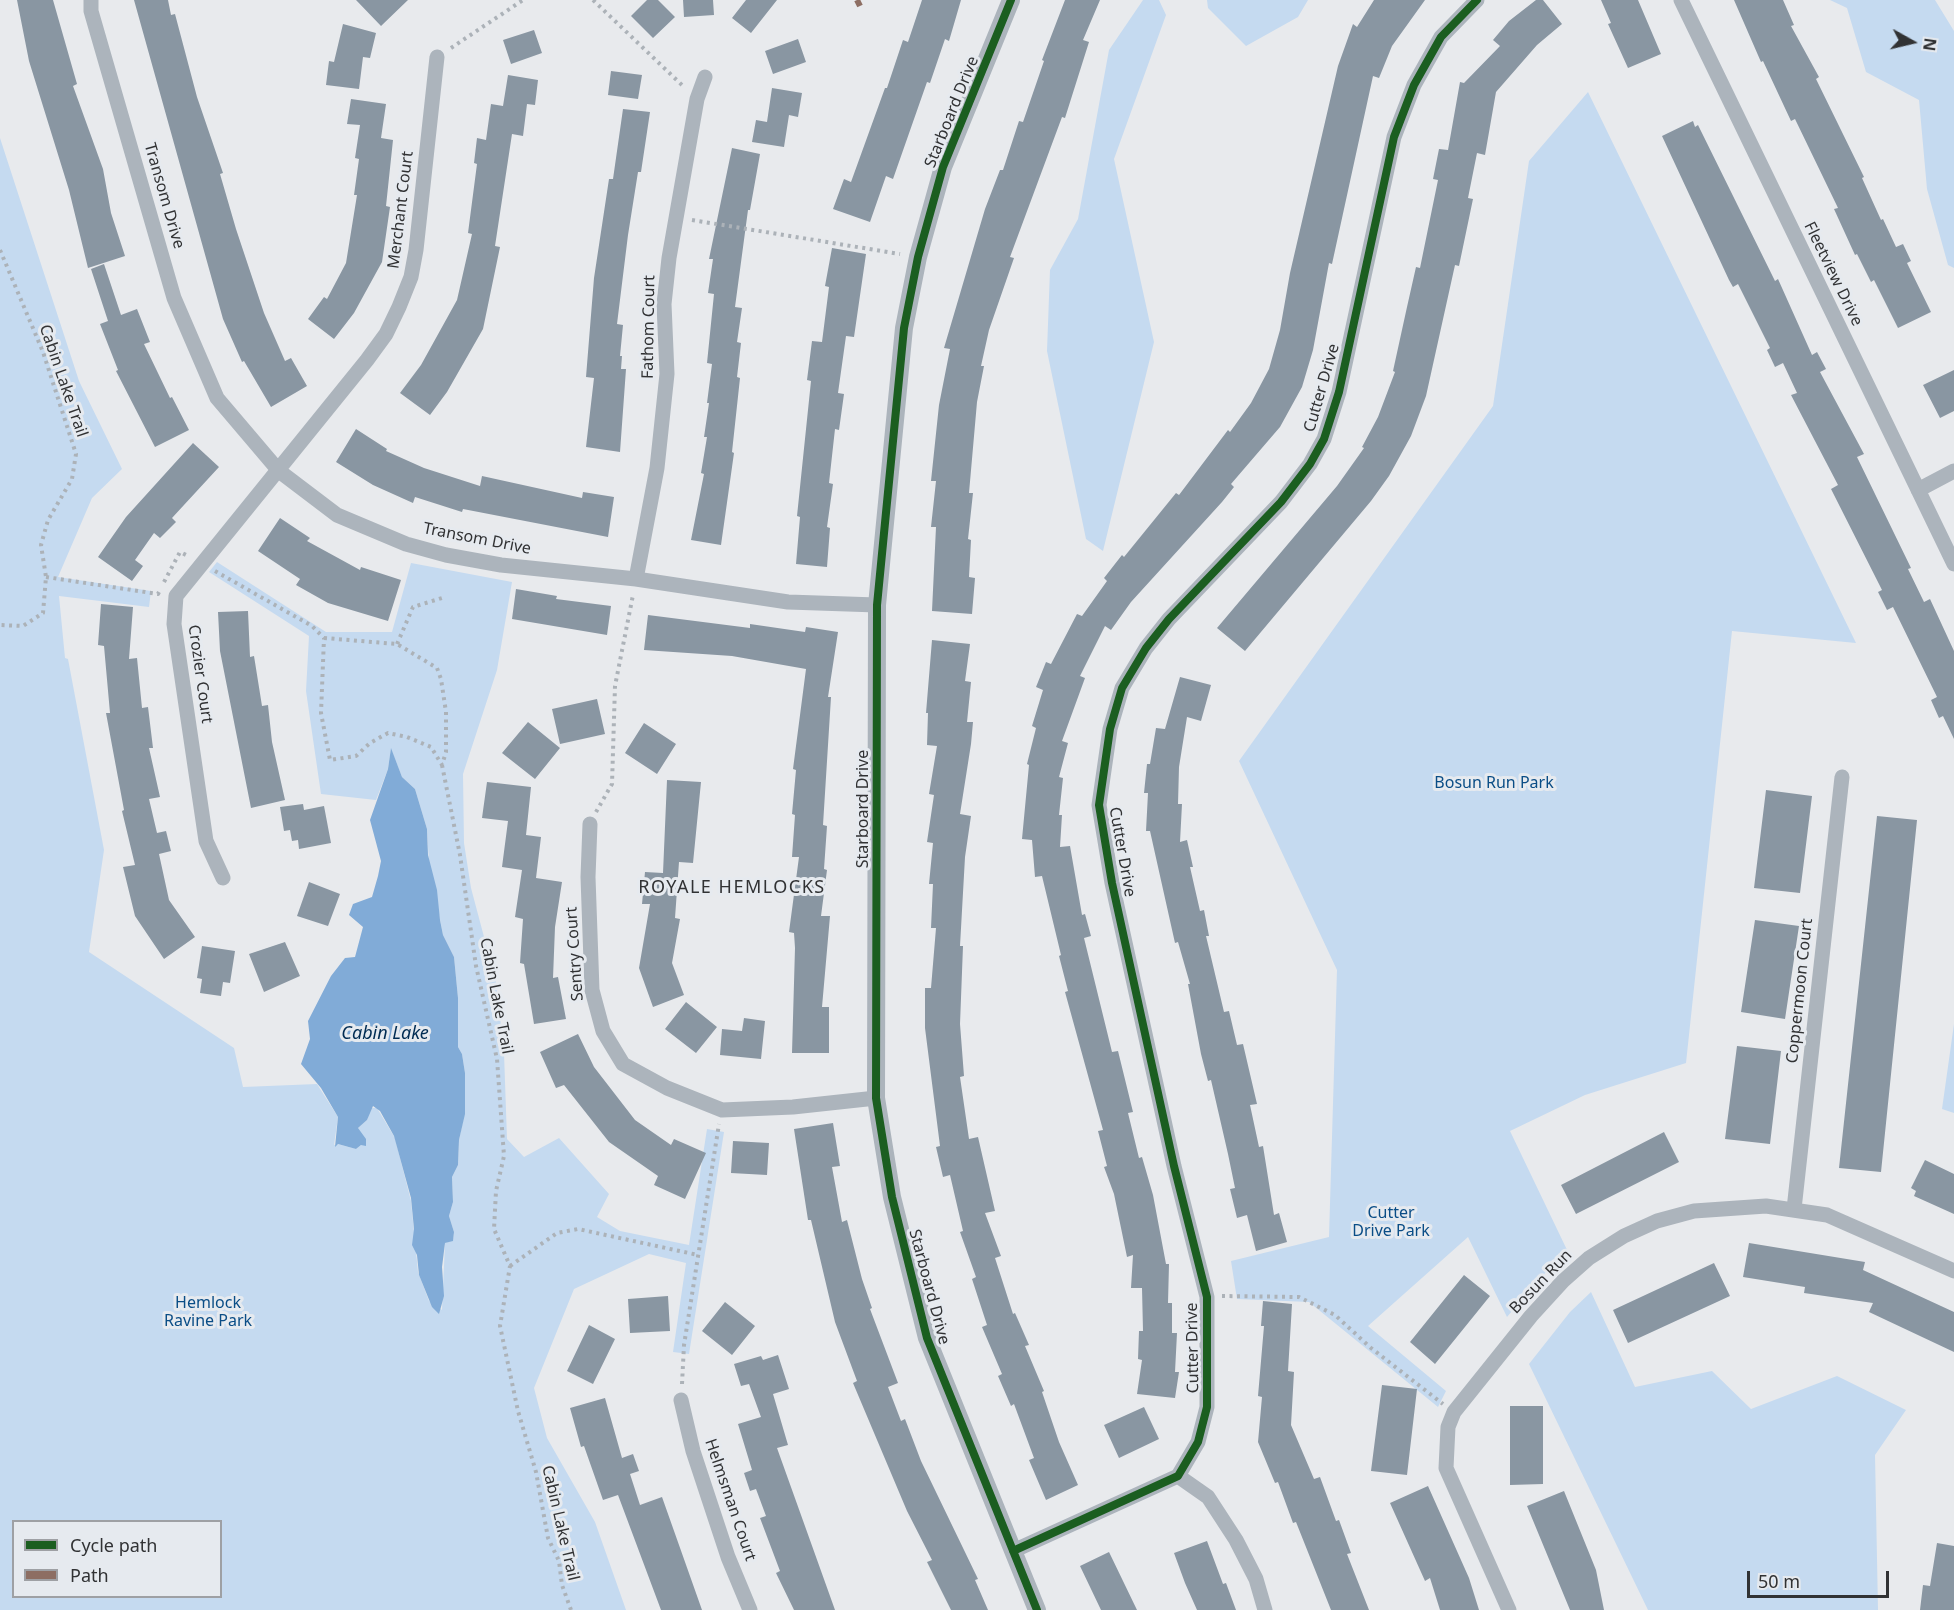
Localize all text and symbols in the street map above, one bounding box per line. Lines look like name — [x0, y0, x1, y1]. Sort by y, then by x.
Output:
north arrow — [1882, 12, 1942, 72]
text: N — [1918, 37, 1942, 52]
street label: Starboard Drive — [921, 53, 983, 171]
street label: Transom Drive — [140, 141, 188, 251]
street label: Merchant Court — [384, 150, 418, 270]
street label: Fleetview Drive — [1799, 219, 1867, 329]
street label: Fathom Court — [638, 275, 660, 379]
street label: Cabin Lake Trail — [35, 322, 91, 440]
street label: Cutter Drive — [1300, 342, 1344, 434]
street label: Transom Drive — [422, 519, 532, 559]
street label: Crozier Court — [184, 623, 216, 725]
street label: Starboard Drive — [853, 750, 873, 868]
park label: Bosun Run Park — [1434, 773, 1554, 793]
street label: Cutter Drive — [1105, 806, 1139, 898]
district label: ROYALE HEMLOCKS — [638, 877, 826, 899]
street label: Sentry Court — [562, 906, 588, 1002]
street label: Coppermoon Court — [1783, 918, 1817, 1064]
street label: Cabin Lake Trail — [475, 936, 517, 1056]
water label: Cabin Lake — [341, 1023, 429, 1045]
park label: Cutter Drive Park — [1352, 1203, 1430, 1241]
street label: Starboard Drive — [904, 1227, 954, 1347]
street label: Bosun Run — [1506, 1246, 1576, 1318]
park label: Hemlock Ravine Park — [164, 1293, 252, 1331]
street label: Cutter Drive — [1183, 1302, 1203, 1394]
street label: Helmsman Court — [700, 1437, 760, 1563]
street label: Cabin Lake Trail — [537, 1463, 583, 1583]
legend — [12, 1520, 222, 1598]
text: Cycle path — [70, 1533, 157, 1557]
scale bar — [1750, 1559, 1892, 1597]
text: Path — [70, 1563, 109, 1587]
text: 50 m — [1758, 1569, 1800, 1593]

